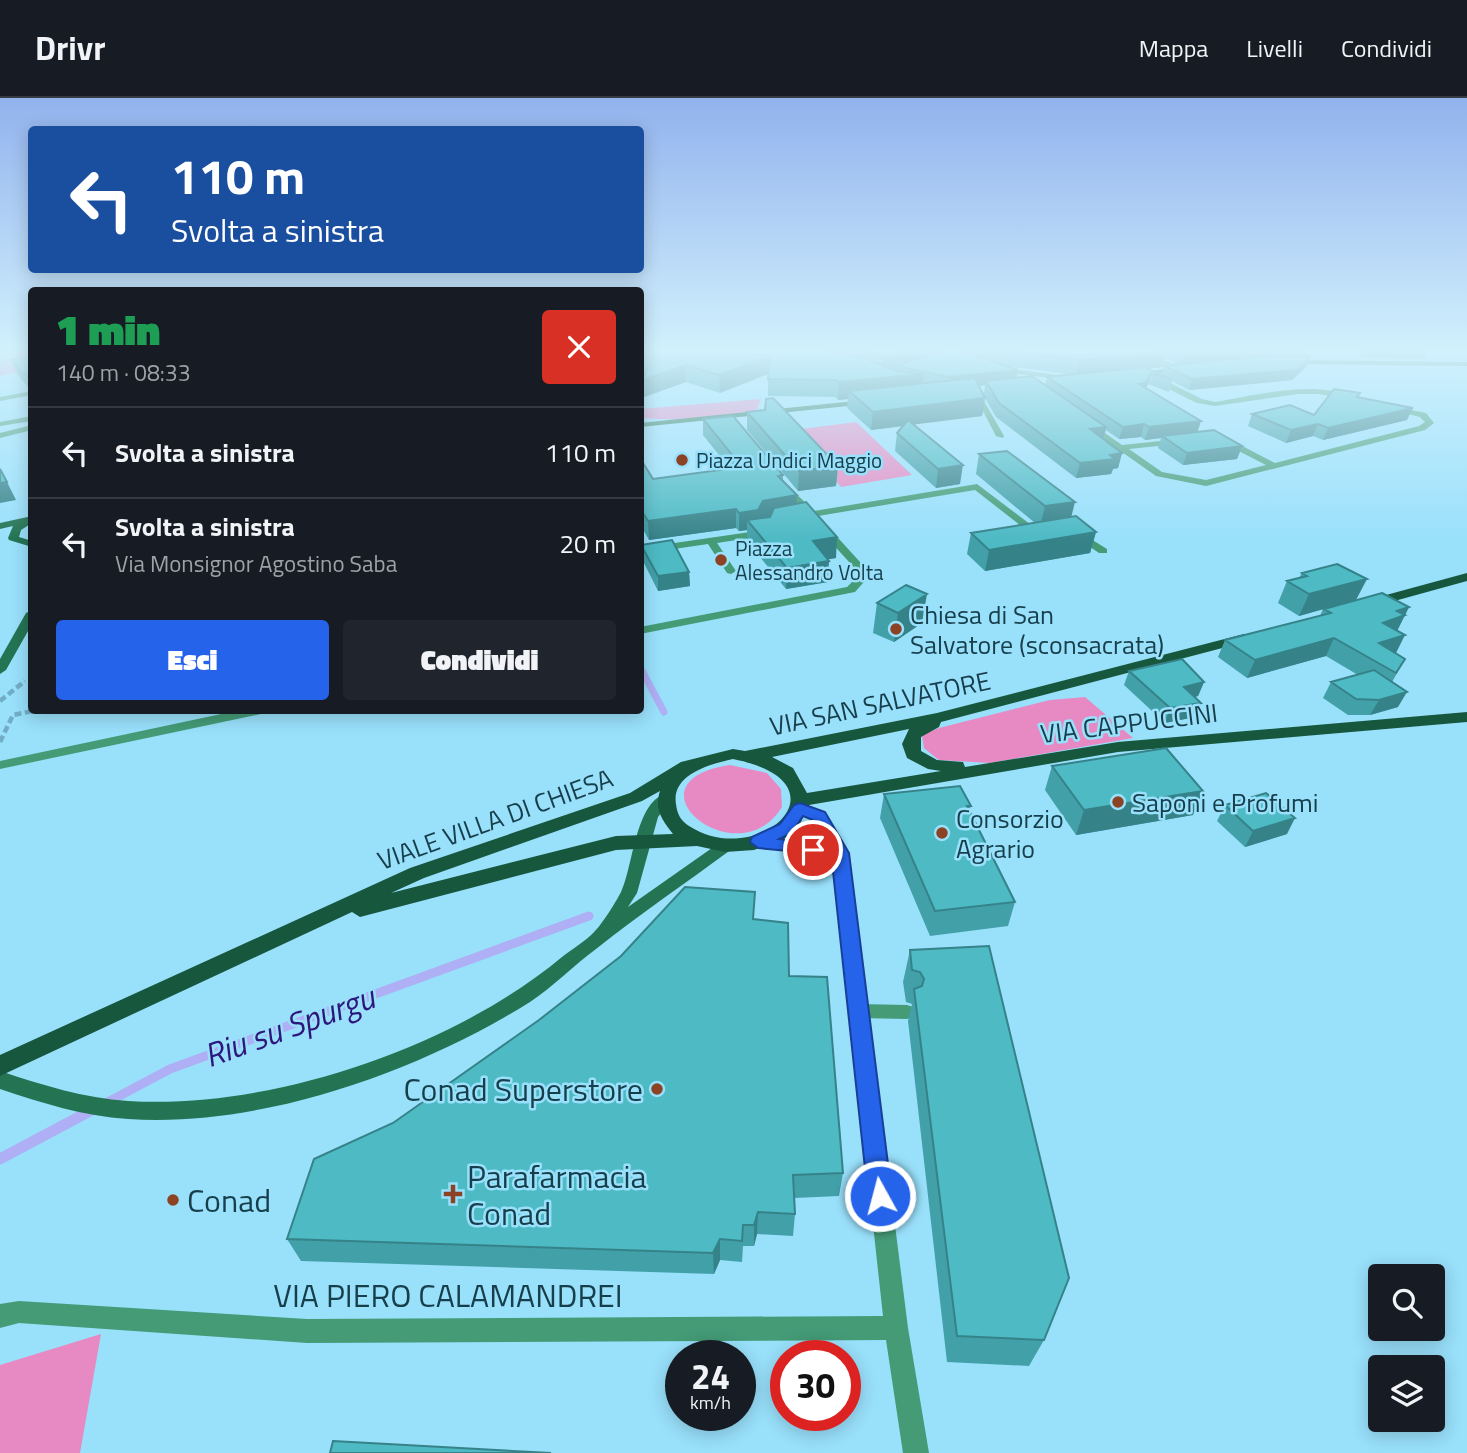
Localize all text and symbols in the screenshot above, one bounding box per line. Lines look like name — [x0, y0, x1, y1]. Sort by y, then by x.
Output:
text: Drivr — [35, 23, 106, 73]
text: Mappa — [1139, 30, 1208, 66]
text: Livelli — [1246, 30, 1303, 66]
text: Condividi — [1341, 30, 1432, 66]
text: 110 m — [171, 138, 305, 213]
icon: left — [56, 154, 147, 245]
text: Svolta a sinistra — [171, 206, 384, 254]
text: 1 min — [56, 297, 160, 361]
button: close — [542, 310, 616, 384]
text: 140 m · 08:33 — [56, 355, 191, 390]
text: Svolta a sinistra — [115, 433, 295, 472]
text: 110 m — [545, 433, 616, 472]
icon: left — [56, 434, 94, 472]
place label: Piazza Undici Maggio — [696, 444, 882, 476]
marker: Piazza Undici Maggio — [674, 452, 690, 468]
text: Svolta a sinistra — [115, 507, 295, 546]
text: 20 m — [559, 524, 616, 563]
icon: left — [56, 525, 94, 563]
place label: Piazza Alessandro Volta — [735, 532, 884, 588]
text: Via Monsignor Agostino Saba — [115, 546, 397, 581]
marker: Piazza Alessandro Volta — [713, 552, 729, 568]
place label: Chiesa di San Salvatore (sconsacrata) — [910, 595, 1164, 664]
button: Esci — [56, 620, 329, 700]
button: Condividi — [343, 620, 616, 700]
marker: Chiesa di San Salvatore (sconsacrata) — [888, 621, 904, 637]
street label: VIA SAN SALVATORE — [766, 661, 994, 745]
street label: VIA CAPPUCCINI — [1038, 693, 1220, 753]
street label: VIALE VILLA DI CHIESA — [372, 758, 618, 880]
place label: Saponi e Profumi — [1132, 783, 1319, 822]
marker: Saponi e Profumi — [1110, 794, 1126, 810]
place label: Consorzio Agrario — [956, 799, 1064, 868]
pin — [783, 820, 843, 880]
marker: Consorzio Agrario — [934, 825, 950, 841]
icon: arrive — [794, 831, 832, 869]
water label: Riu su Spurgu — [197, 971, 384, 1080]
place label: Conad Superstore — [403, 1065, 643, 1113]
marker: Conad Superstore — [649, 1081, 665, 1097]
place label: Parafarmacia Conad — [467, 1152, 646, 1237]
position arrow — [843, 1159, 917, 1233]
place label: Conad — [187, 1176, 271, 1224]
marker: Parafarmacia Conad — [445, 1186, 461, 1202]
marker: Conad — [165, 1192, 181, 1208]
map controls — [1368, 1264, 1445, 1432]
button: search — [1368, 1264, 1445, 1341]
street label: VIA PIERO CALAMANDREI — [273, 1271, 623, 1319]
speed limit sign: 30 — [770, 1340, 861, 1431]
text: 24 — [691, 1349, 730, 1403]
button: layers — [1368, 1355, 1445, 1432]
text: km/h — [690, 1389, 731, 1416]

